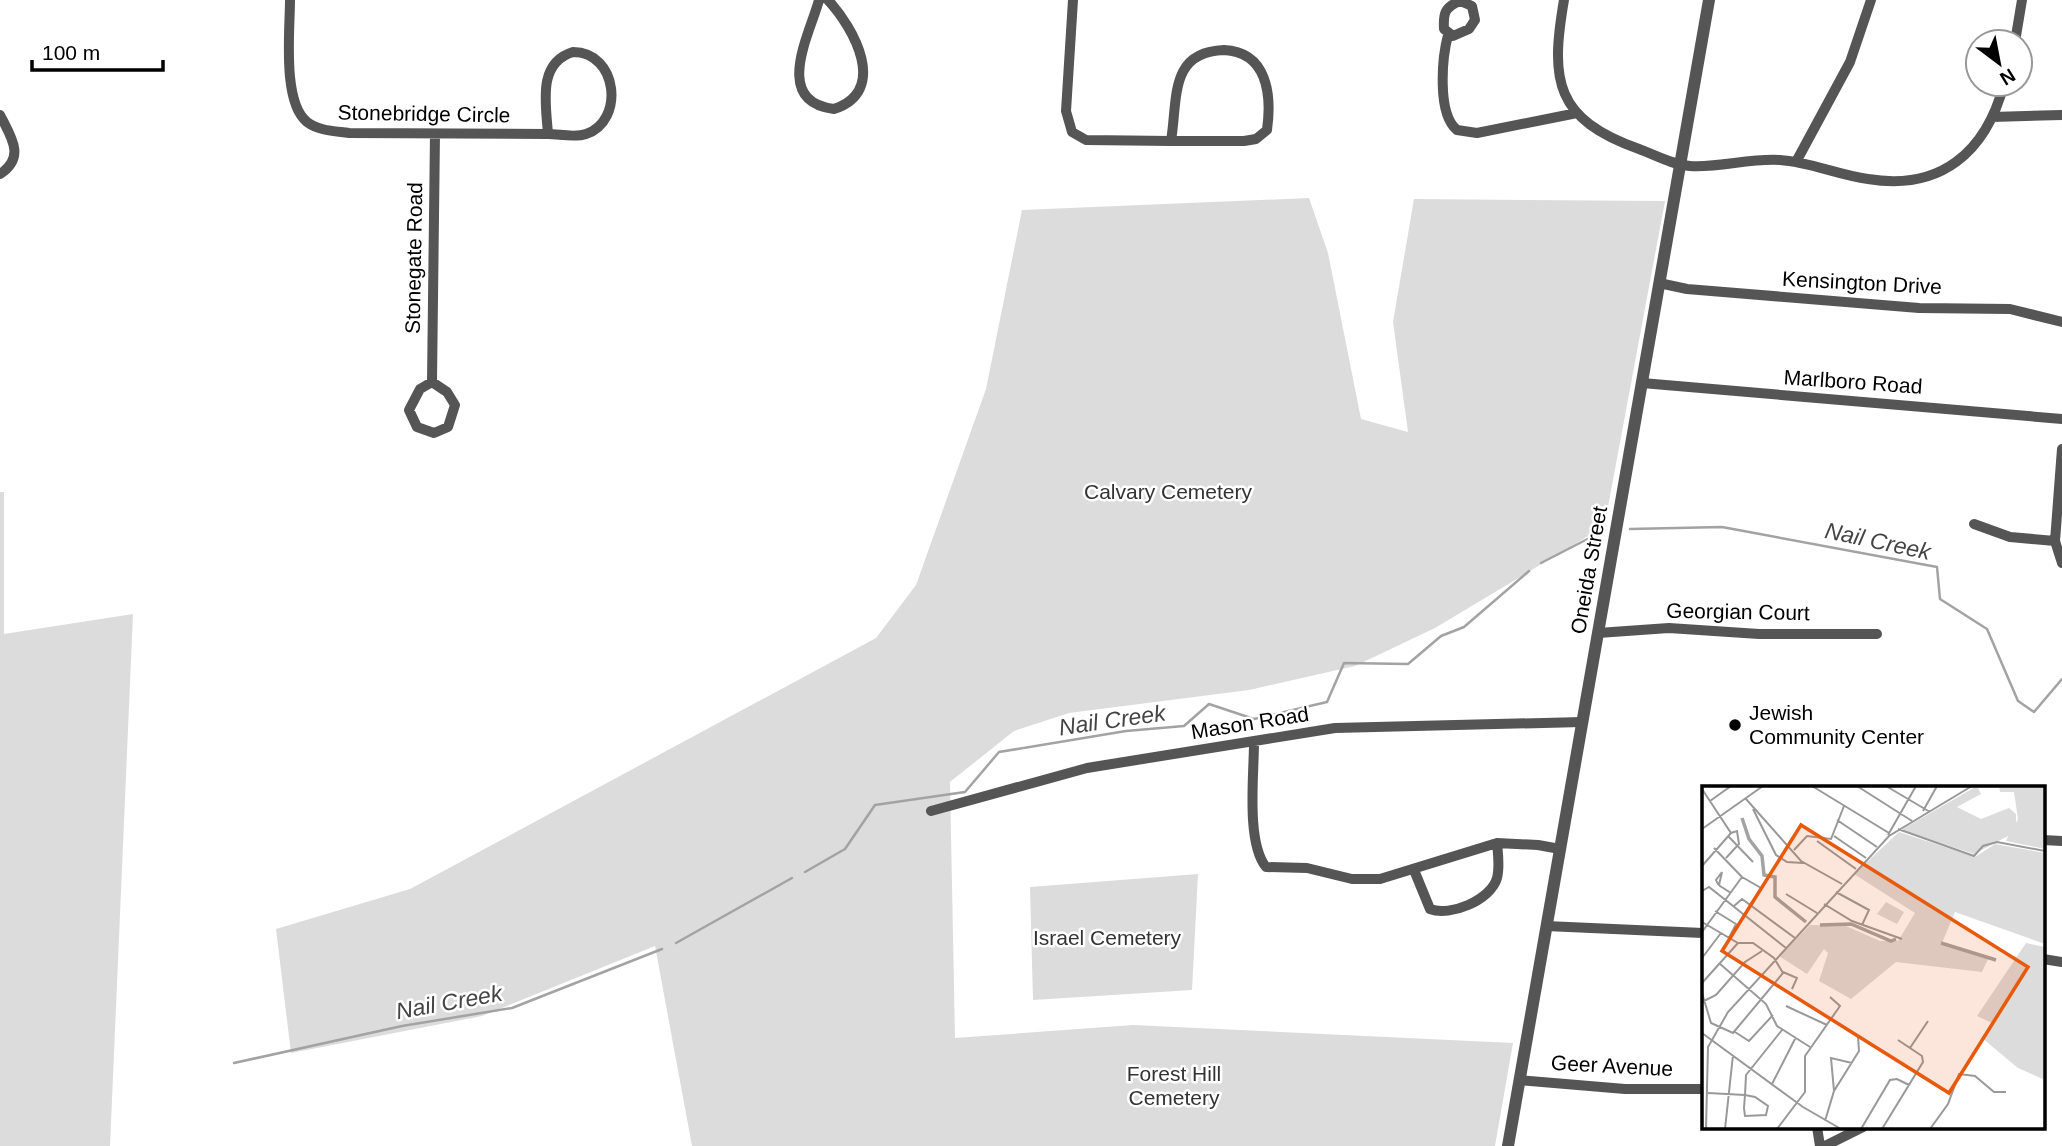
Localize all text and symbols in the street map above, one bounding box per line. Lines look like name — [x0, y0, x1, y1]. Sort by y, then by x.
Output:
scale bar — [32, 28, 163, 72]
north arrow — [1964, 28, 2034, 98]
text: 100 m — [42, 41, 100, 64]
text: N — [1996, 64, 2019, 90]
street label: Stonebridge Circle — [337, 100, 511, 127]
street label: Stonegate Road — [401, 182, 426, 334]
street label: Kensington Drive — [1782, 267, 1942, 298]
street label: Marlboro Road — [1783, 365, 1923, 398]
park label: Calvary Cemetery — [1084, 480, 1253, 503]
street label: Oneida Street — [1566, 504, 1611, 636]
water label: Nail Creek — [1823, 517, 1935, 565]
street label: Georgian Court — [1666, 599, 1810, 624]
water label: Nail Creek — [1057, 699, 1168, 740]
place label: Jewish Community Center — [1749, 701, 1924, 748]
street label: Mason Road — [1189, 702, 1311, 743]
marker: Jewish Community Center — [1727, 717, 1743, 733]
inset map — [1702, 786, 2044, 1128]
park label: Israel Cemetery — [1033, 926, 1182, 949]
water label: Nail Creek — [394, 980, 506, 1024]
street label: Geer Avenue — [1550, 1051, 1674, 1080]
park label: Forest Hill Cemetery — [1127, 1062, 1221, 1109]

